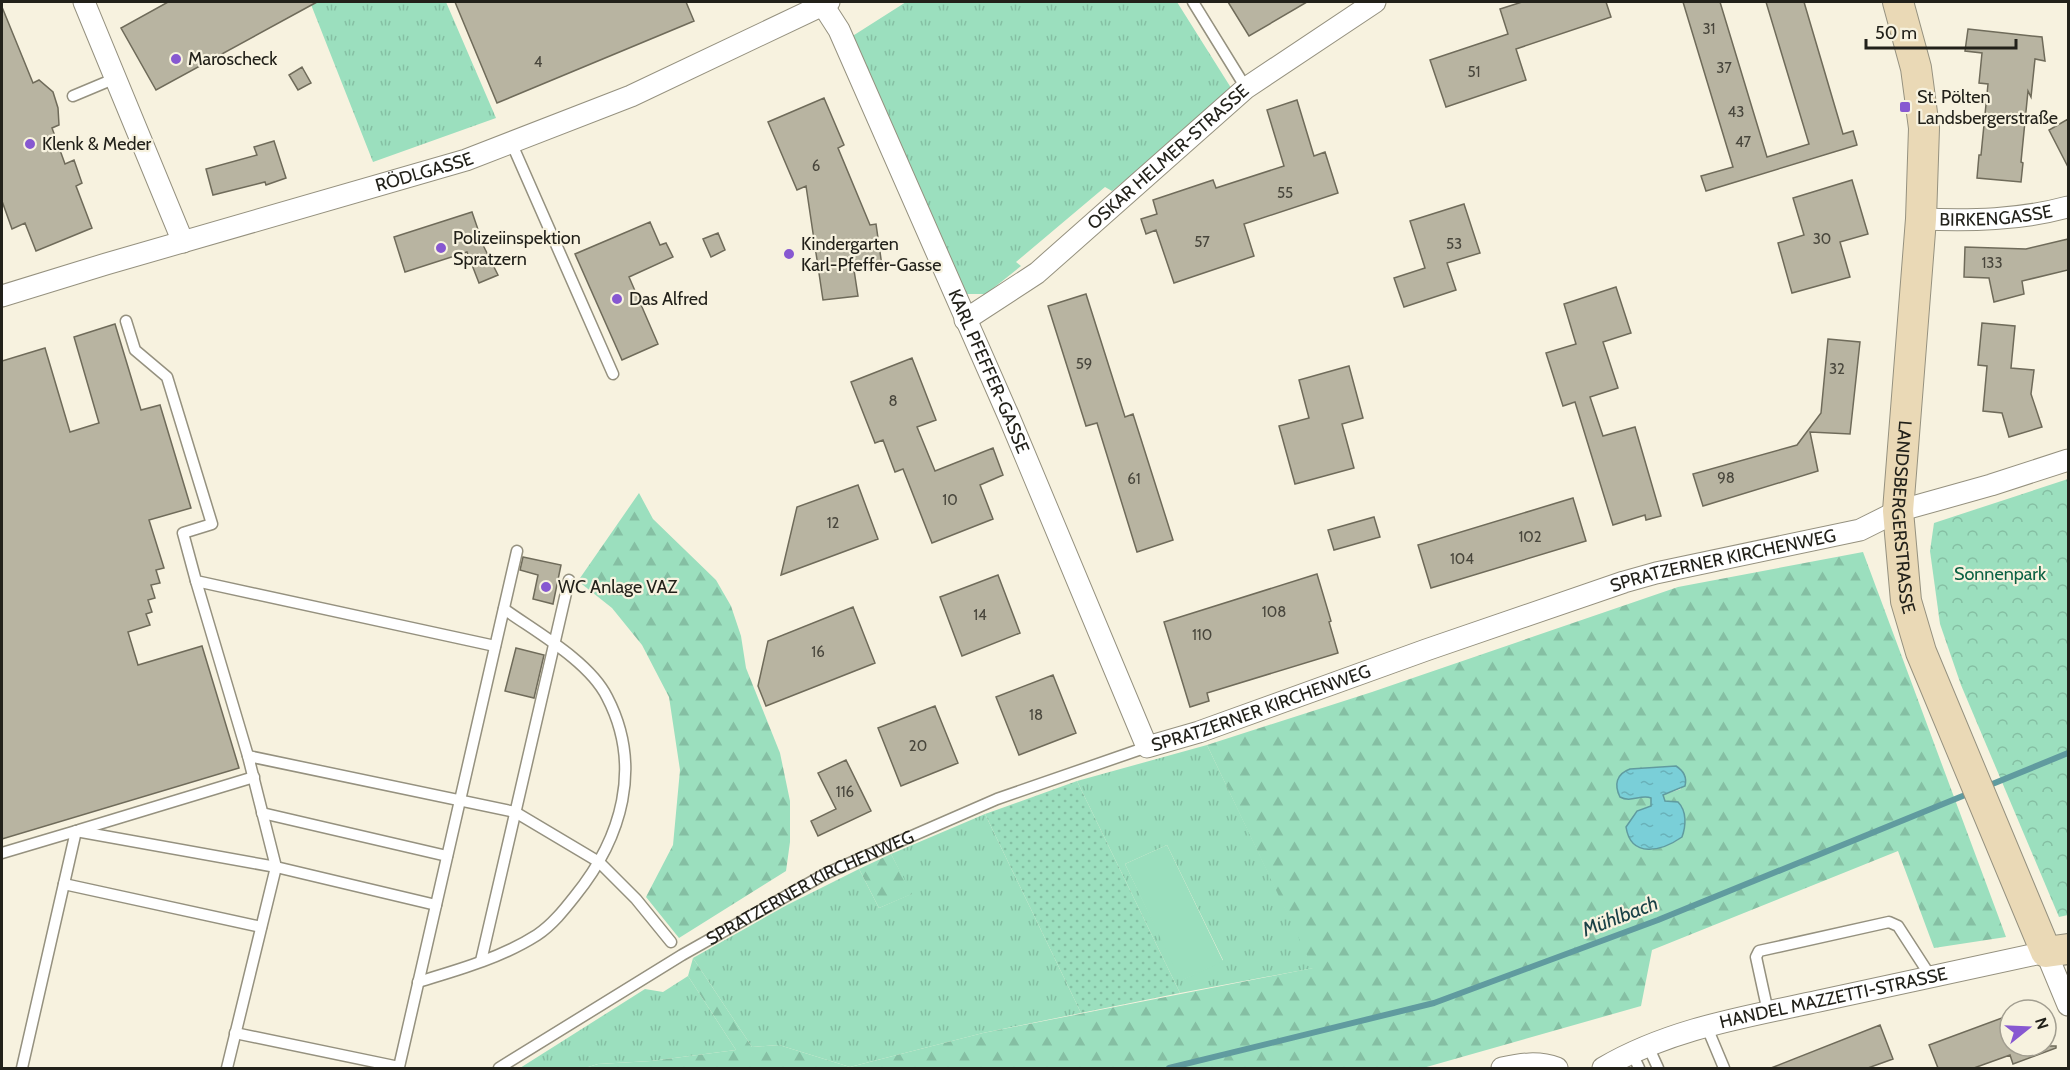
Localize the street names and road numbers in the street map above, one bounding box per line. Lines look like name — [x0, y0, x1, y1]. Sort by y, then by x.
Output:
street label: OSKAR HELMER-STRASSE — [1083, 80, 1253, 234]
street label: RÖDLGASSE — [373, 147, 476, 197]
street label: BIRKENGASSE — [1939, 200, 2054, 231]
street label: KARL PFEFFER-GASSE — [943, 286, 1034, 457]
street label: LANDSBERGERSTRASSE — [1887, 419, 1920, 616]
street label: SPRATZERNER KIRCHENWEG — [1607, 524, 1838, 597]
street label: SPRATZERNER KIRCHENWEG — [1149, 660, 1374, 756]
street label: SPRATZERNER KIRCHENWEG — [702, 826, 917, 950]
street label: HANDEL MAZZETTI-STRASSE — [1717, 963, 1949, 1033]

